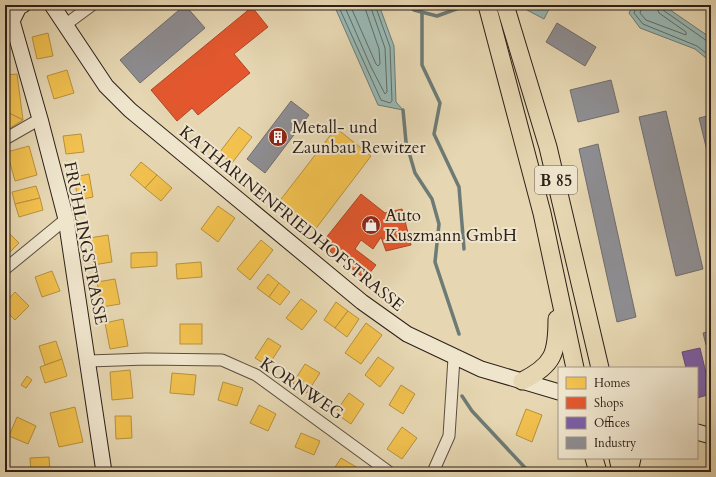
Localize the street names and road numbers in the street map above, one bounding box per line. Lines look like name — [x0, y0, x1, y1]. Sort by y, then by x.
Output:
street label: KATHARINENFRIEDHOFSTRASSE — [174, 120, 409, 316]
street label: FRÜHLINGSTRASSE — [58, 159, 113, 327]
road number: B 85 — [535, 166, 577, 194]
street label: KORNWEG — [255, 352, 349, 425]

